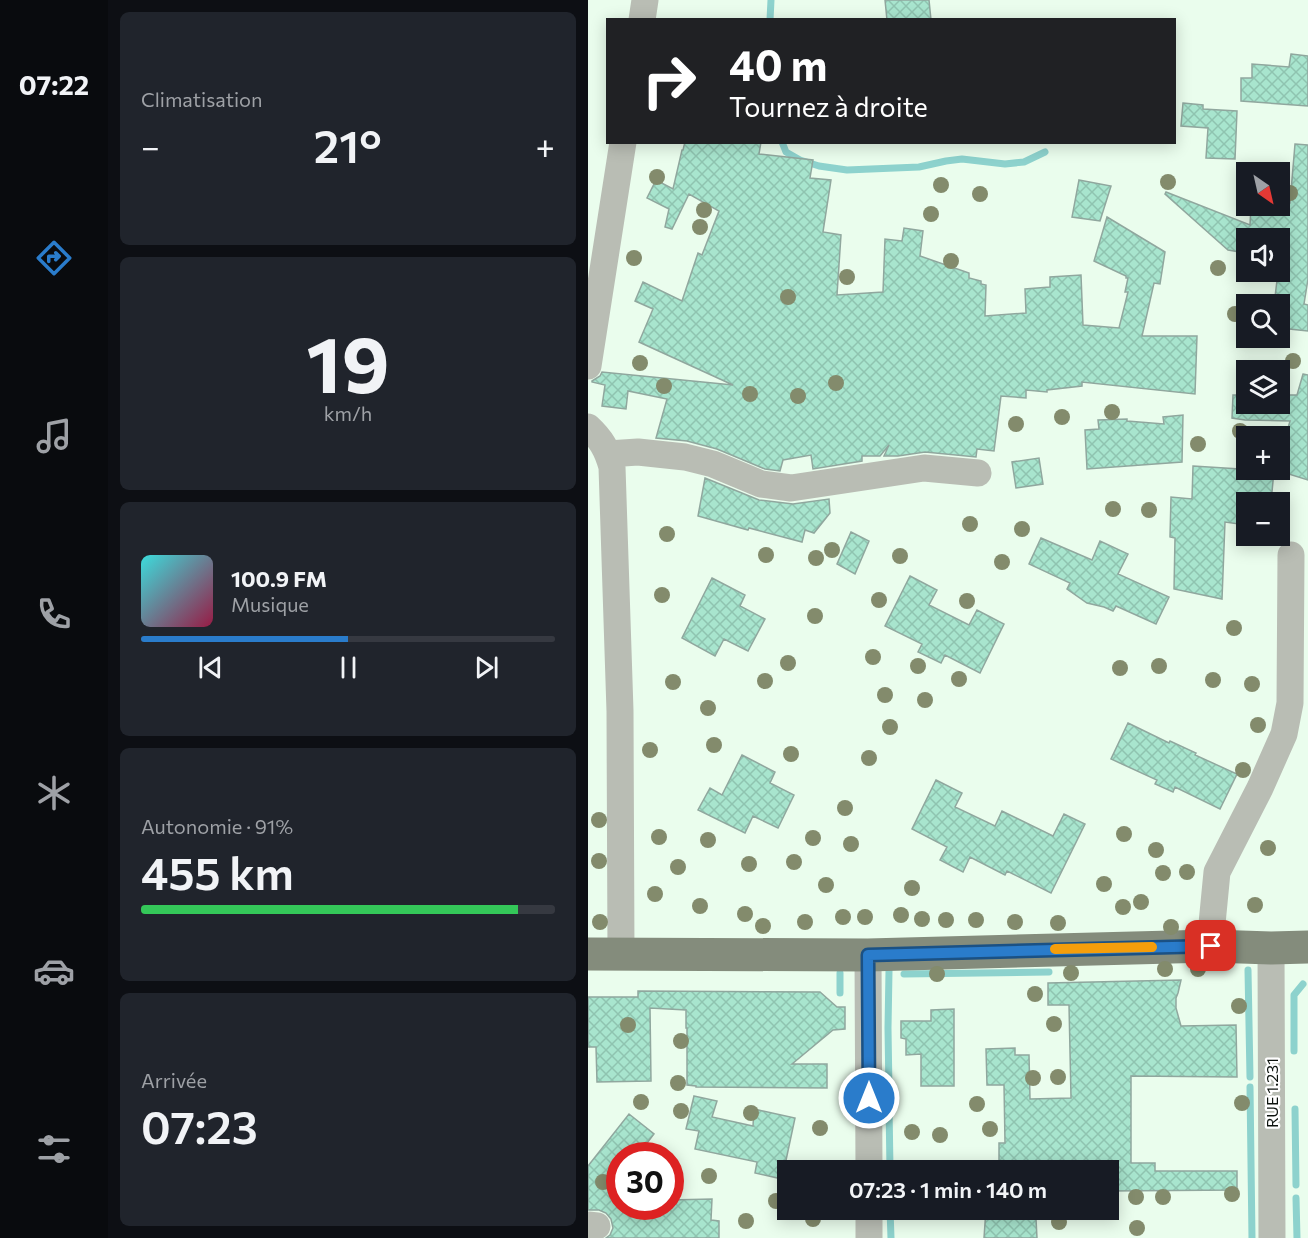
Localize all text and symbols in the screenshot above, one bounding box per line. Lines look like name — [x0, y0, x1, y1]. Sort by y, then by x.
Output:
text: 40 m — [729, 38, 827, 90]
icon: right — [630, 42, 708, 120]
text: 07:22 — [19, 68, 89, 101]
text: Climatisation — [141, 87, 262, 111]
text: Tournez à droite — [729, 90, 928, 123]
text: 21° — [314, 117, 382, 172]
text: − — [141, 125, 160, 166]
text: + — [536, 125, 555, 166]
north arrow — [1236, 162, 1290, 216]
map controls — [1236, 162, 1290, 546]
button: sound — [1236, 228, 1290, 282]
icon: directions — [33, 237, 75, 279]
button: search — [1236, 294, 1290, 348]
text: 19 — [306, 314, 390, 409]
button: layers — [1236, 360, 1290, 414]
text: km/h — [324, 401, 372, 425]
icon: music — [33, 415, 75, 457]
button: + — [1236, 426, 1290, 480]
button: − — [1236, 492, 1290, 546]
text: 100.9 FM — [231, 565, 327, 592]
text: Musique — [231, 592, 309, 616]
icon: phone — [33, 593, 75, 635]
icon: previous — [194, 651, 227, 684]
icon: pause — [332, 651, 365, 684]
icon: next — [470, 651, 503, 684]
icon: climate — [33, 772, 75, 814]
text: Autonomie · 91% — [141, 814, 293, 838]
text: 455 km — [141, 844, 294, 899]
pin — [1185, 920, 1236, 971]
icon: arrive — [1194, 929, 1227, 962]
icon: car — [33, 950, 75, 992]
street label: RUE 1.231 — [1262, 1058, 1281, 1128]
position arrow — [837, 1066, 901, 1130]
text: Arrivée — [141, 1068, 207, 1092]
text: 07:23 — [141, 1098, 258, 1153]
icon: filters — [33, 1128, 75, 1170]
speed limit sign: 30 — [606, 1142, 684, 1220]
text: 07:23 · 1 min · 140 m — [849, 1176, 1047, 1203]

